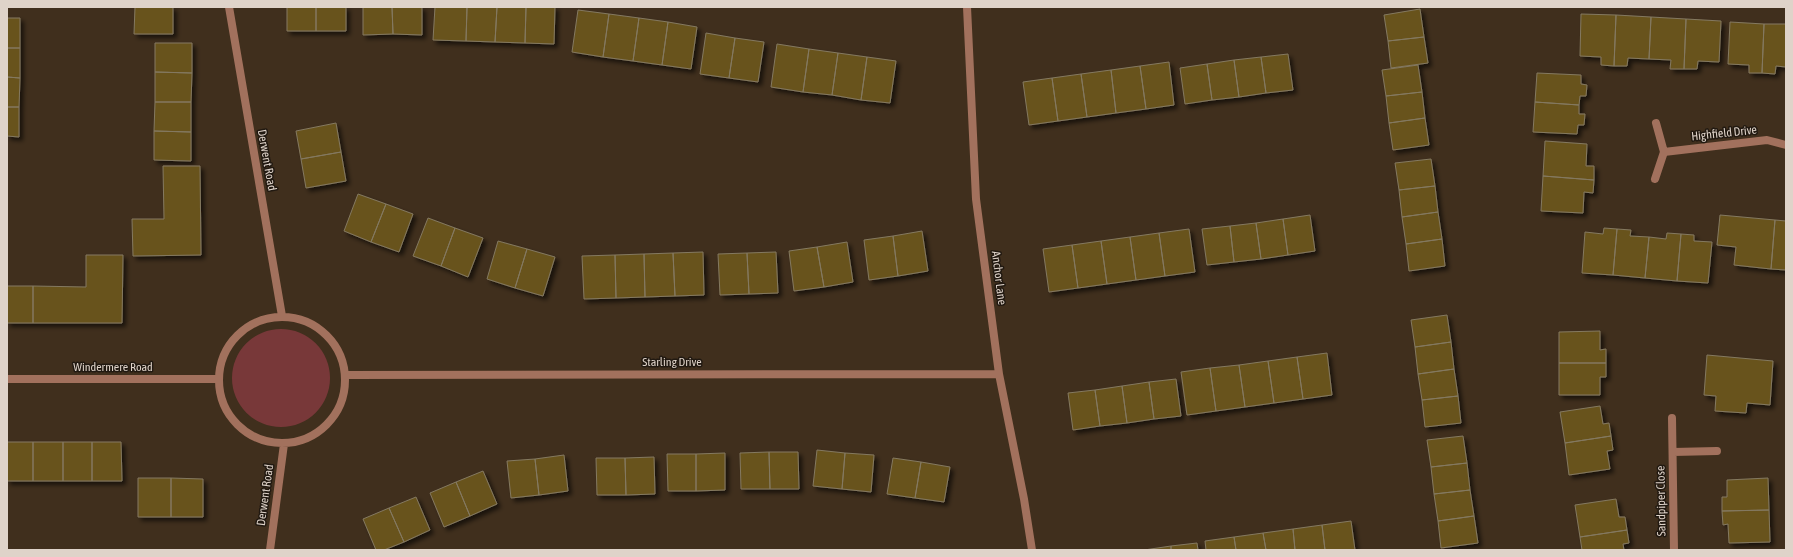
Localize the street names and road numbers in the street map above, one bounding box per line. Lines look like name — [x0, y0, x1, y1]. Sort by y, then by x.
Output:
street label: Highfield Drive — [1690, 123, 1758, 143]
street label: Derwent Road — [255, 128, 279, 192]
street label: Anchor Lane — [989, 250, 1009, 306]
street label: Starling Drive — [642, 355, 702, 369]
street label: Windermere Road — [73, 360, 153, 374]
street label: Derwent Road — [254, 463, 276, 527]
street label: Sandpiper Close — [1653, 466, 1669, 536]

